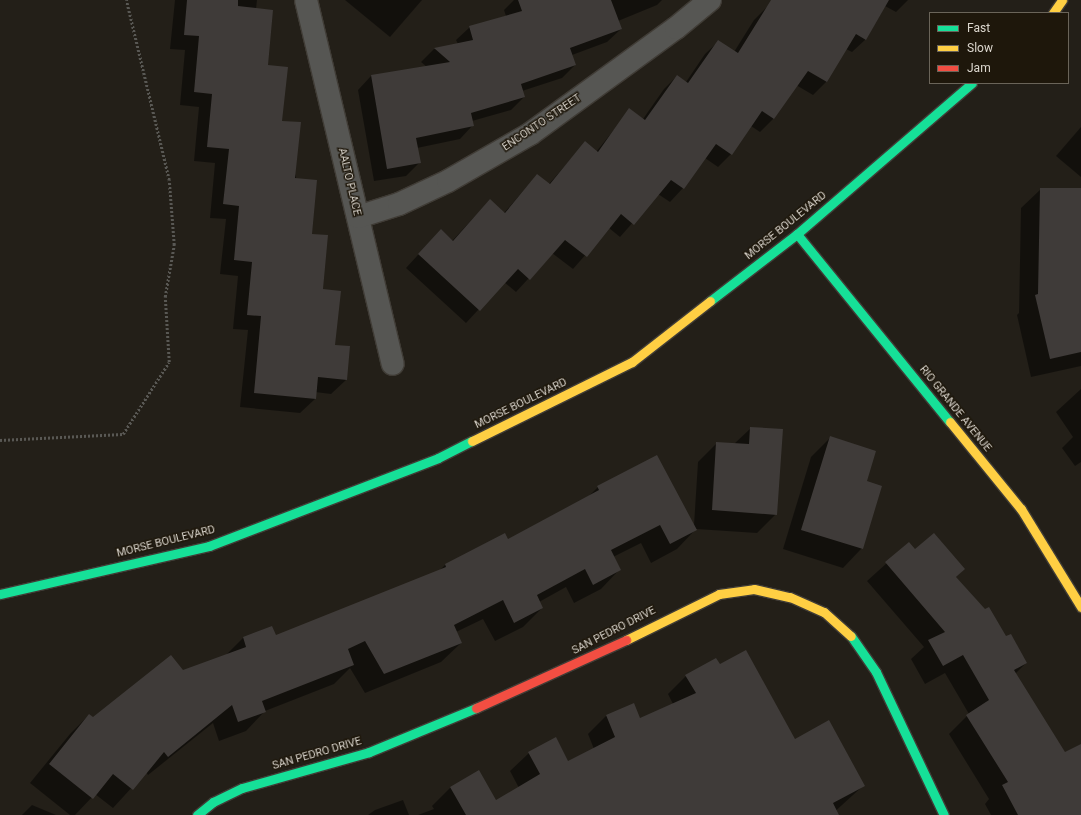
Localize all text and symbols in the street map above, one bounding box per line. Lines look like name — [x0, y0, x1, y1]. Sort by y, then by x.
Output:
legend — [929, 12, 1069, 84]
text: Fast — [967, 21, 990, 35]
text: Slow — [967, 41, 993, 55]
text: Jam — [967, 61, 991, 75]
street label: ENCONTO STREET — [500, 92, 584, 154]
street label: AALTO PLACE — [335, 147, 363, 217]
street label: MORSE BOULEVARD — [743, 189, 829, 263]
street label: RIO GRANDE AVENUE — [916, 363, 994, 455]
street label: MORSE BOULEVARD — [473, 376, 569, 432]
street label: MORSE BOULEVARD — [115, 523, 217, 561]
street label: SAN PEDRO DRIVE — [570, 604, 658, 658]
street label: SAN PEDRO DRIVE — [271, 735, 363, 773]

